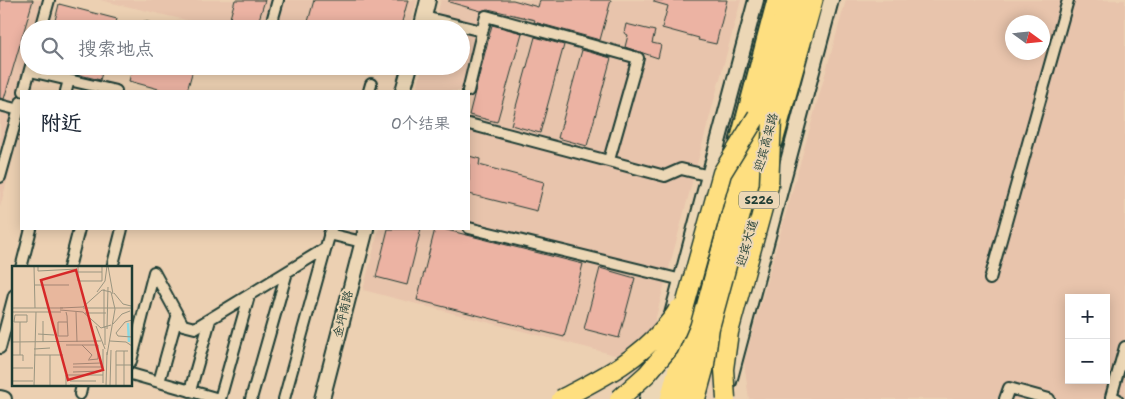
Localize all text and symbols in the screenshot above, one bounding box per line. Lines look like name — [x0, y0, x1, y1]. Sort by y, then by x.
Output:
north arrow — [1005, 15, 1050, 60]
search box — [20, 20, 470, 75]
icon: search — [38, 34, 66, 62]
text: 搜索地点 — [78, 36, 154, 61]
text: 附近 — [40, 109, 82, 137]
street label: 迎宾高架路 — [751, 111, 781, 173]
text: 0个结果 — [391, 113, 450, 134]
road number: S226 — [739, 192, 779, 208]
street label: 迎宾大道 — [733, 218, 761, 268]
inset map — [12, 266, 132, 386]
street label: 金坪南路 — [329, 289, 357, 339]
map controls — [1065, 294, 1110, 384]
button: + — [1065, 294, 1110, 339]
button: − — [1065, 339, 1110, 384]

